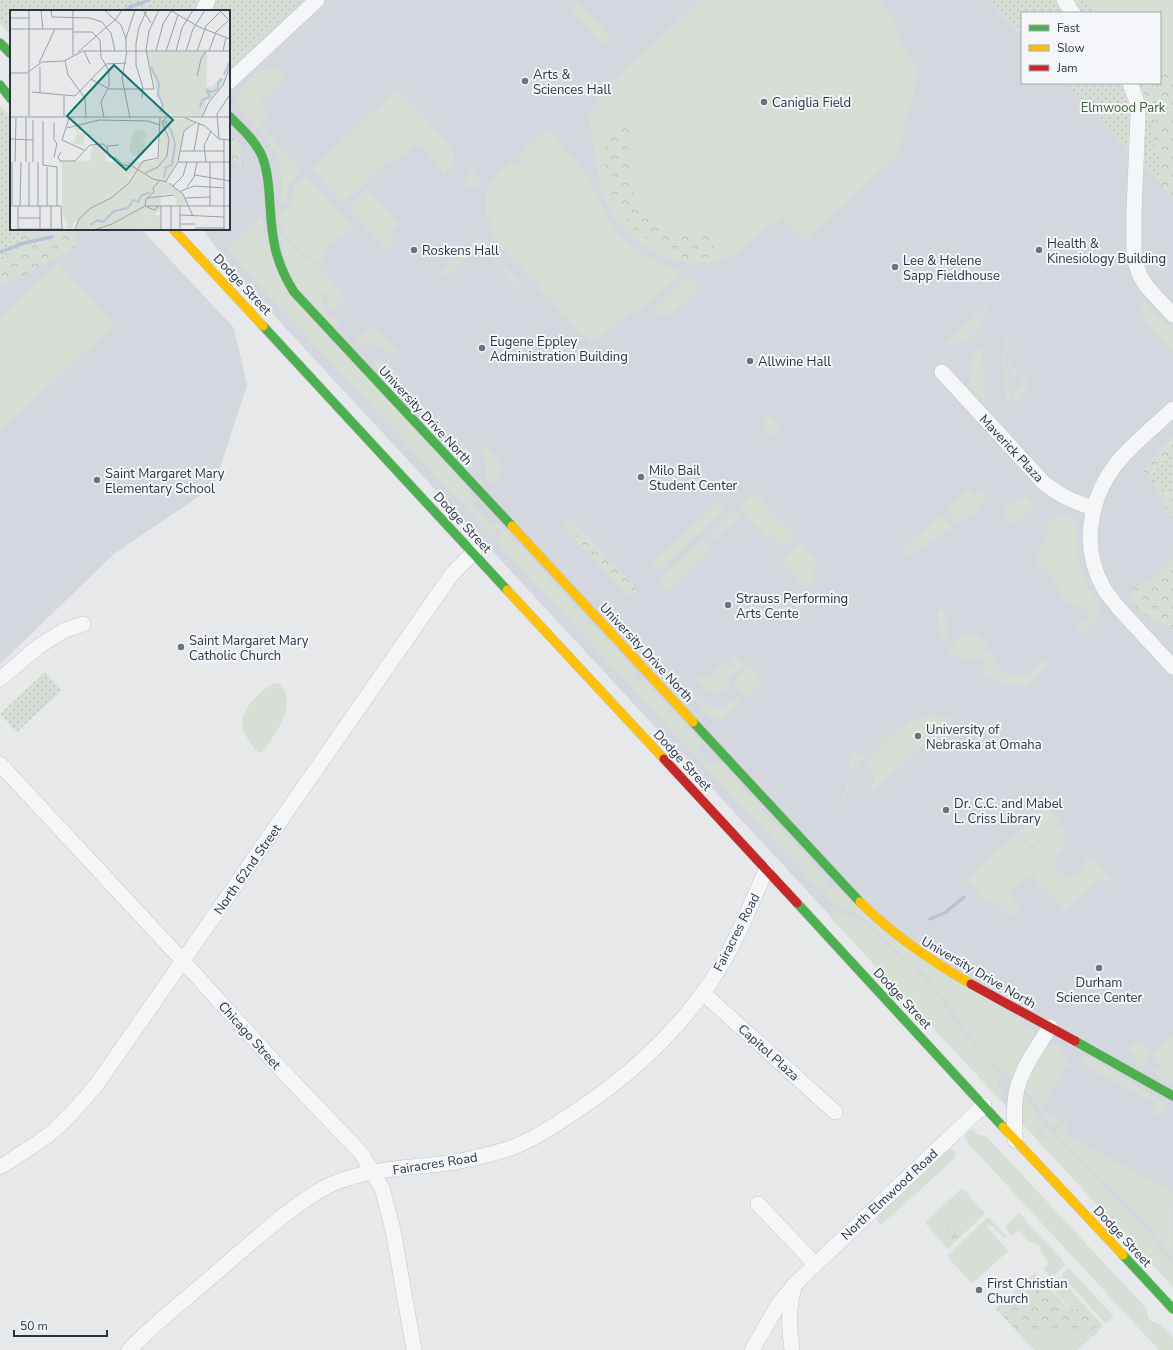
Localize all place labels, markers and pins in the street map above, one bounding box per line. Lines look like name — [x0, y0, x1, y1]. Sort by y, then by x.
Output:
place label: Arts & Sciences Hall — [533, 66, 611, 99]
marker: Arts & Sciences Hall — [520, 76, 530, 86]
place label: Caniglia Field — [772, 94, 851, 112]
marker: Caniglia Field — [759, 97, 769, 107]
place label: Health & Kinesiology Building — [1047, 235, 1166, 268]
place label: Roskens Hall — [422, 242, 499, 260]
marker: Roskens Hall — [409, 245, 419, 255]
marker: Health & Kinesiology Building — [1034, 245, 1044, 255]
place label: Lee & Helene Sapp Fieldhouse — [903, 252, 1000, 285]
marker: Lee & Helene Sapp Fieldhouse — [890, 262, 900, 272]
place label: Eugene Eppley Administration Building — [490, 333, 628, 366]
marker: Eugene Eppley Administration Building — [477, 343, 487, 353]
place label: Allwine Hall — [758, 353, 831, 371]
marker: Allwine Hall — [745, 356, 755, 366]
place label: Milo Bail Student Center — [649, 462, 738, 495]
place label: Saint Margaret Mary Elementary School — [105, 465, 225, 498]
marker: Milo Bail Student Center — [636, 472, 646, 482]
marker: Saint Margaret Mary Elementary School — [92, 475, 102, 485]
place label: Strauss Performing Arts Cente — [736, 590, 848, 623]
marker: Strauss Performing Arts Cente — [723, 600, 733, 610]
place label: Saint Margaret Mary Catholic Church — [189, 632, 309, 665]
marker: Saint Margaret Mary Catholic Church — [176, 642, 186, 652]
place label: University of Nebraska at Omaha — [926, 721, 1042, 754]
marker: University of Nebraska at Omaha — [913, 731, 923, 741]
place label: Dr. C.C. and Mabel L. Criss Library — [954, 795, 1063, 828]
marker: Dr. C.C. and Mabel L. Criss Library — [941, 805, 951, 815]
marker: Durham Science Center — [1094, 963, 1104, 973]
place label: Durham Science Center — [1056, 974, 1142, 1007]
place label: First Christian Church — [987, 1275, 1068, 1308]
marker: First Christian Church — [974, 1285, 984, 1295]

